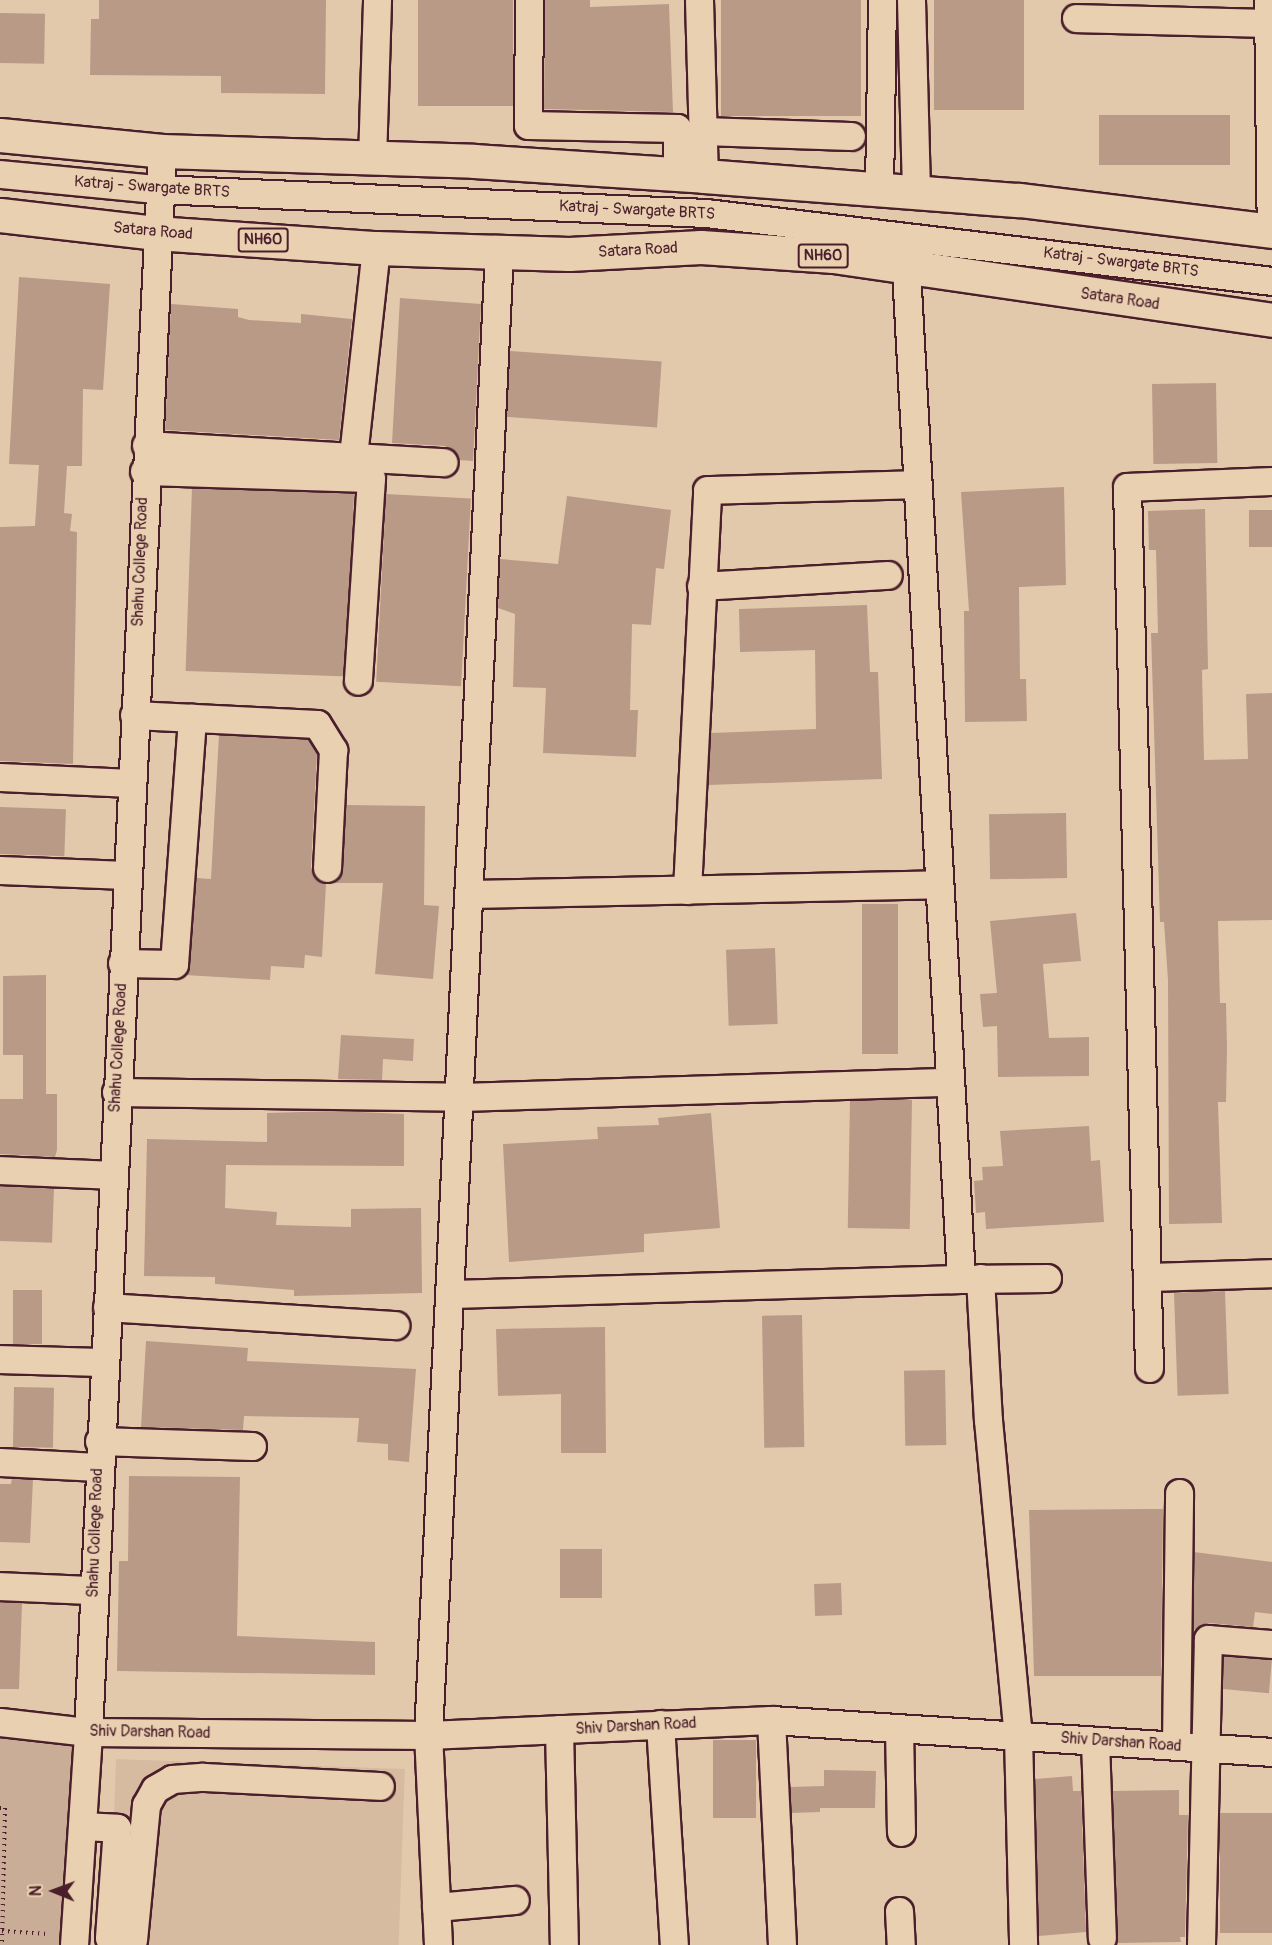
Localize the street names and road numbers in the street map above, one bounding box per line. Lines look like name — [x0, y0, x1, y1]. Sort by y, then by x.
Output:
street label: Katraj - Swargate BRTS — [73, 172, 231, 202]
street label: Katraj - Swargate BRTS — [558, 196, 716, 224]
street label: Satara Road — [112, 218, 194, 244]
road number: NH60 — [238, 228, 288, 252]
street label: Satara Road — [598, 238, 678, 262]
street label: Katraj - Swargate BRTS — [1042, 243, 1200, 281]
road number: NH60 — [798, 244, 848, 268]
street label: Satara Road — [1079, 284, 1161, 314]
street label: Shahu College Road — [128, 497, 152, 627]
street label: Shahu College Road — [105, 983, 131, 1113]
street label: Shahu College Road — [83, 1468, 107, 1598]
street label: Shiv Darshan Road — [575, 1713, 697, 1739]
street label: Shiv Darshan Road — [89, 1721, 211, 1743]
street label: Shiv Darshan Road — [1060, 1728, 1182, 1756]

